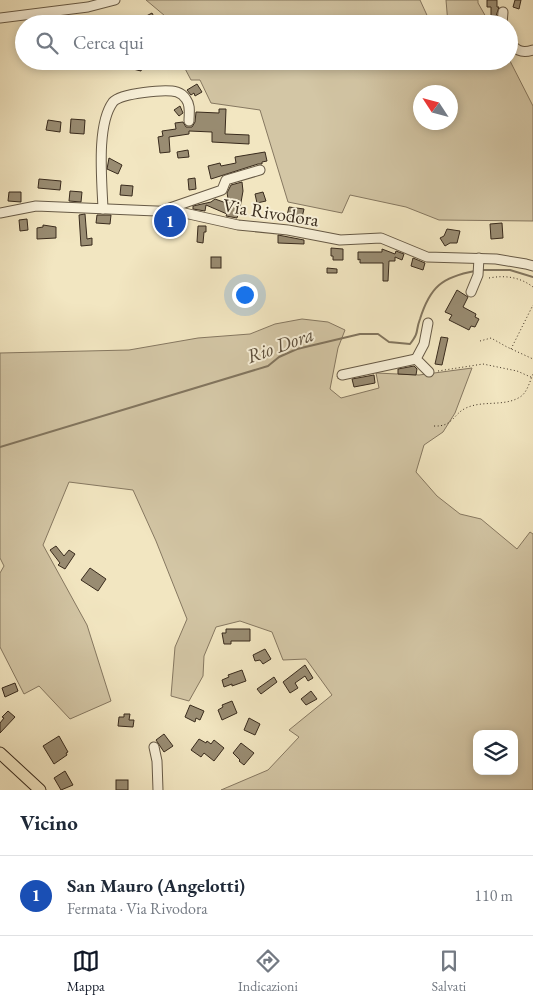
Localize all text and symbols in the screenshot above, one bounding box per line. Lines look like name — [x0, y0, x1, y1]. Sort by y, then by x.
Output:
search box — [15, 15, 518, 70]
icon: search — [33, 29, 61, 57]
text: Cerca qui — [73, 30, 144, 55]
north arrow — [413, 85, 458, 130]
street label: Via Rivodora — [221, 193, 321, 232]
pin: 1 — [154, 202, 186, 240]
your location — [232, 282, 258, 308]
water label: Rio Dora — [243, 321, 317, 369]
map controls — [473, 730, 518, 775]
button: layers — [473, 730, 518, 775]
text: Vicino — [20, 809, 78, 836]
text: San Mauro (Angelotti) — [67, 873, 245, 898]
text: 1 — [32, 885, 40, 906]
text: 110 m — [474, 885, 513, 906]
text: Fermata · Via Rivodora — [67, 898, 208, 919]
tab: Mappa — [67, 947, 105, 995]
tab: Indicazioni — [238, 947, 298, 995]
tab: Salvati — [431, 947, 466, 995]

